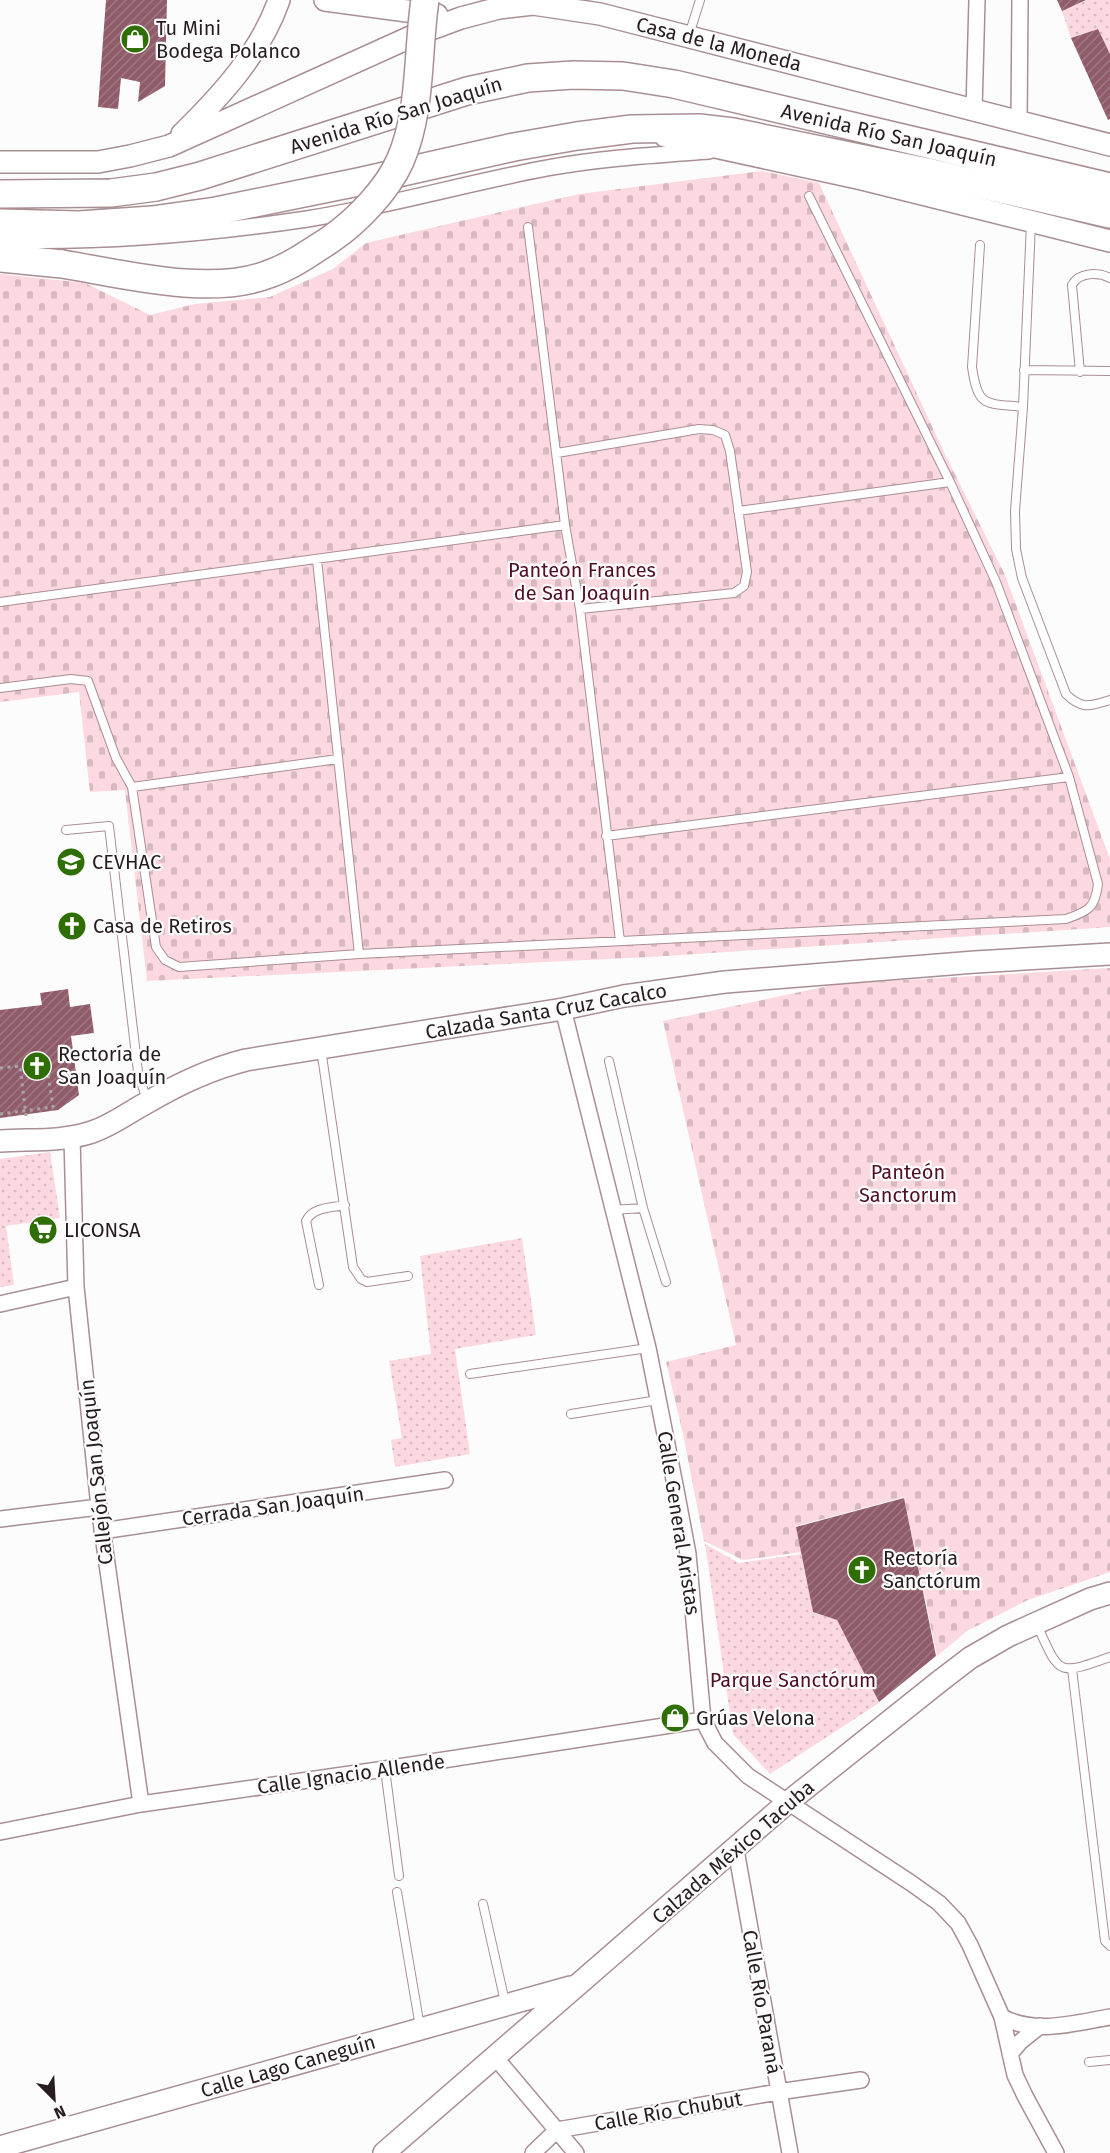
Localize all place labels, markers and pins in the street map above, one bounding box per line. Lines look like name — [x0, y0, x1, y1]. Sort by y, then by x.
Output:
place label: Tu Mini Bodega Polanco — [156, 16, 301, 63]
shop icon: Tu Mini Bodega Polanco — [119, 23, 151, 55]
school or university icon: CEVHAC — [55, 846, 87, 878]
place label: CEVHAC — [92, 850, 161, 874]
church icon: Casa de Retiros — [56, 910, 88, 942]
place label: Casa de Retiros — [93, 914, 232, 938]
place label: Rectoría de San Joaquín — [58, 1042, 166, 1089]
church icon: Rectoría de San Joaquín — [21, 1050, 53, 1082]
supermarket icon: LICONSA — [27, 1214, 59, 1246]
place label: LICONSA — [64, 1218, 141, 1242]
place label: Rectoría Sanctórum — [883, 1546, 981, 1593]
church icon: Rectoría Sanctórum — [846, 1554, 878, 1586]
shop icon: Grúas Velona — [659, 1702, 691, 1734]
place label: Grúas Velona — [696, 1706, 815, 1730]

